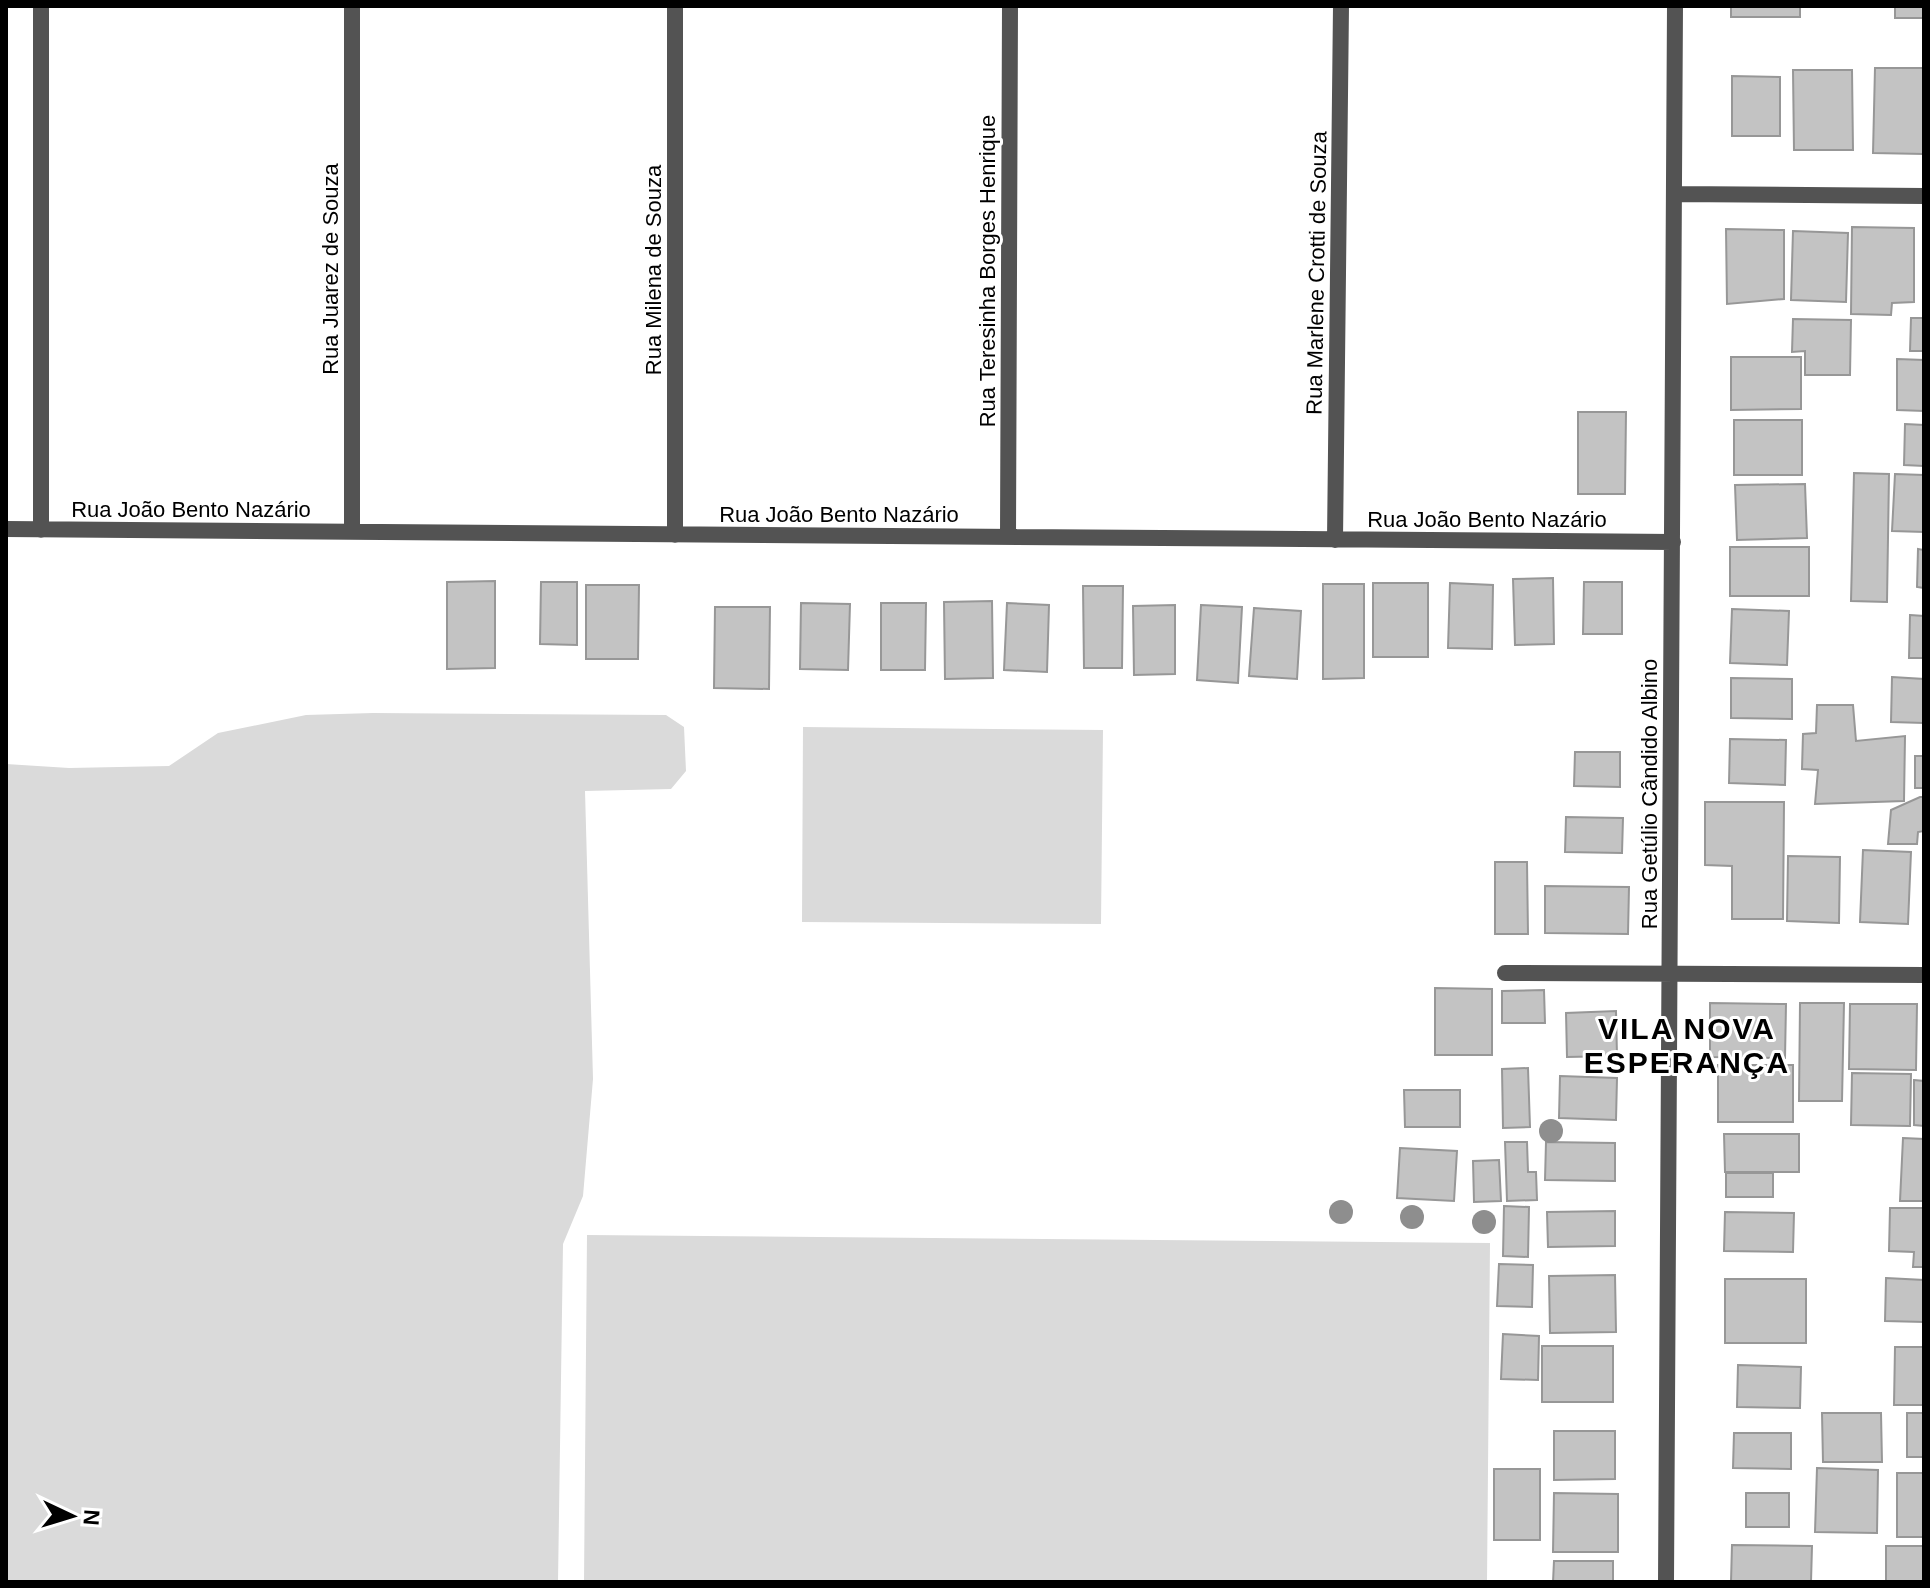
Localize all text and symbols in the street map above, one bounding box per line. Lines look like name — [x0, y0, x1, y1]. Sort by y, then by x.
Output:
street label: Rua Teresinha Borges Henrique — [975, 115, 1000, 427]
street label: Rua Marlene Crotti de Souza — [1302, 130, 1331, 415]
street label: Rua Juarez de Souza — [318, 162, 343, 375]
street label: Rua Milena de Souza — [641, 164, 666, 375]
street label: Rua João Bento Nazário — [71, 497, 311, 522]
street label: Rua João Bento Nazário — [719, 502, 959, 527]
street label: Rua João Bento Nazário — [1367, 507, 1607, 532]
street label: Rua Getúlio Cândido Albino — [1637, 659, 1662, 929]
district label: VILA NOVA ESPERANÇA — [1584, 1012, 1790, 1079]
north arrow — [32, 1476, 112, 1556]
text: N — [78, 1509, 104, 1526]

